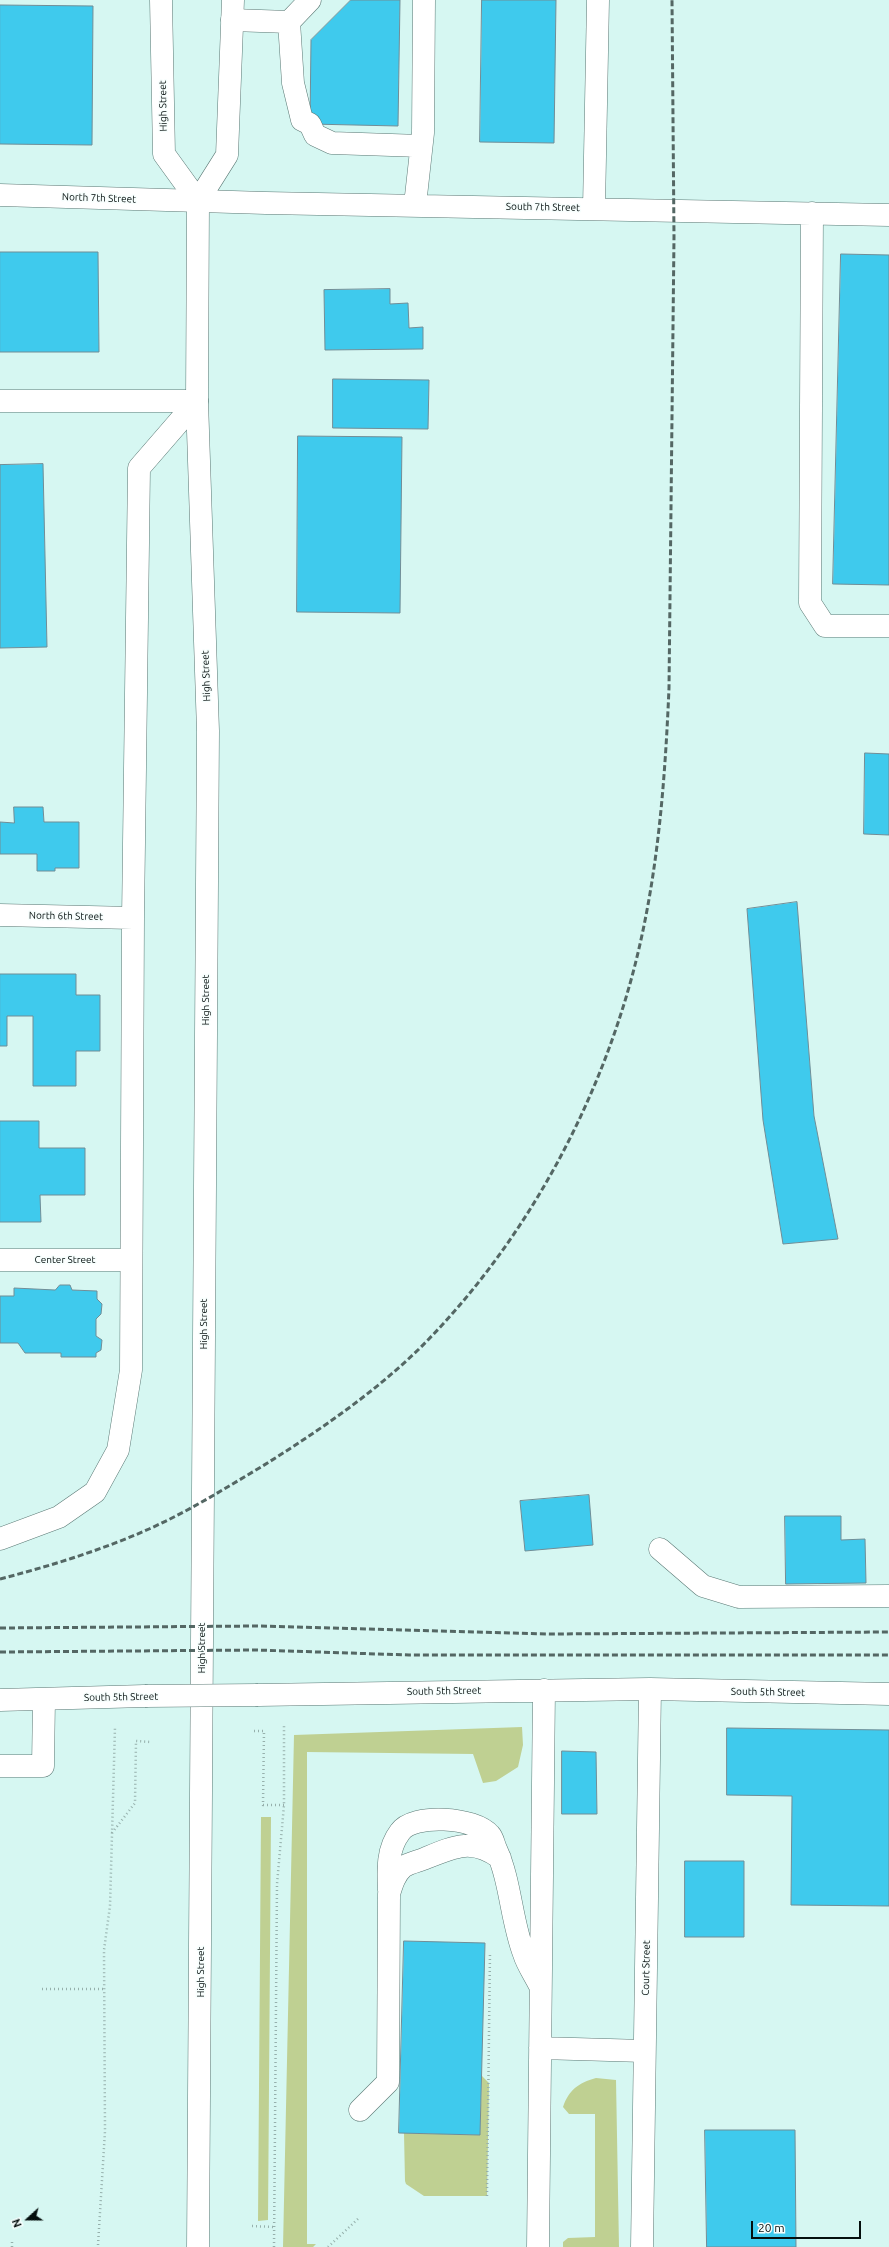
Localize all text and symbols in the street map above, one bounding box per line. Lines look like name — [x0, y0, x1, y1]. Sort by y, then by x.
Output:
street label: High Street — [157, 80, 169, 132]
street label: North 7th Street — [62, 191, 136, 205]
street label: South 7th Street — [506, 200, 580, 214]
street label: High Street — [199, 650, 213, 702]
street label: North 6th Street — [29, 909, 103, 923]
street label: High Street — [200, 974, 212, 1026]
street label: Center Street — [35, 1254, 95, 1266]
street label: High Street — [198, 1298, 210, 1350]
street label: High Street — [196, 1622, 208, 1674]
street label: South 5th Street — [407, 1684, 481, 1698]
street label: South 5th Street — [731, 1685, 805, 1699]
street label: South 5th Street — [84, 1690, 158, 1704]
street label: Court Street — [640, 1940, 652, 1996]
street label: High Street — [195, 1946, 207, 1998]
north arrow — [8, 2199, 48, 2239]
scale bar — [753, 2213, 863, 2239]
text: N — [10, 2217, 24, 2229]
text: 20 m — [758, 2221, 785, 2234]

